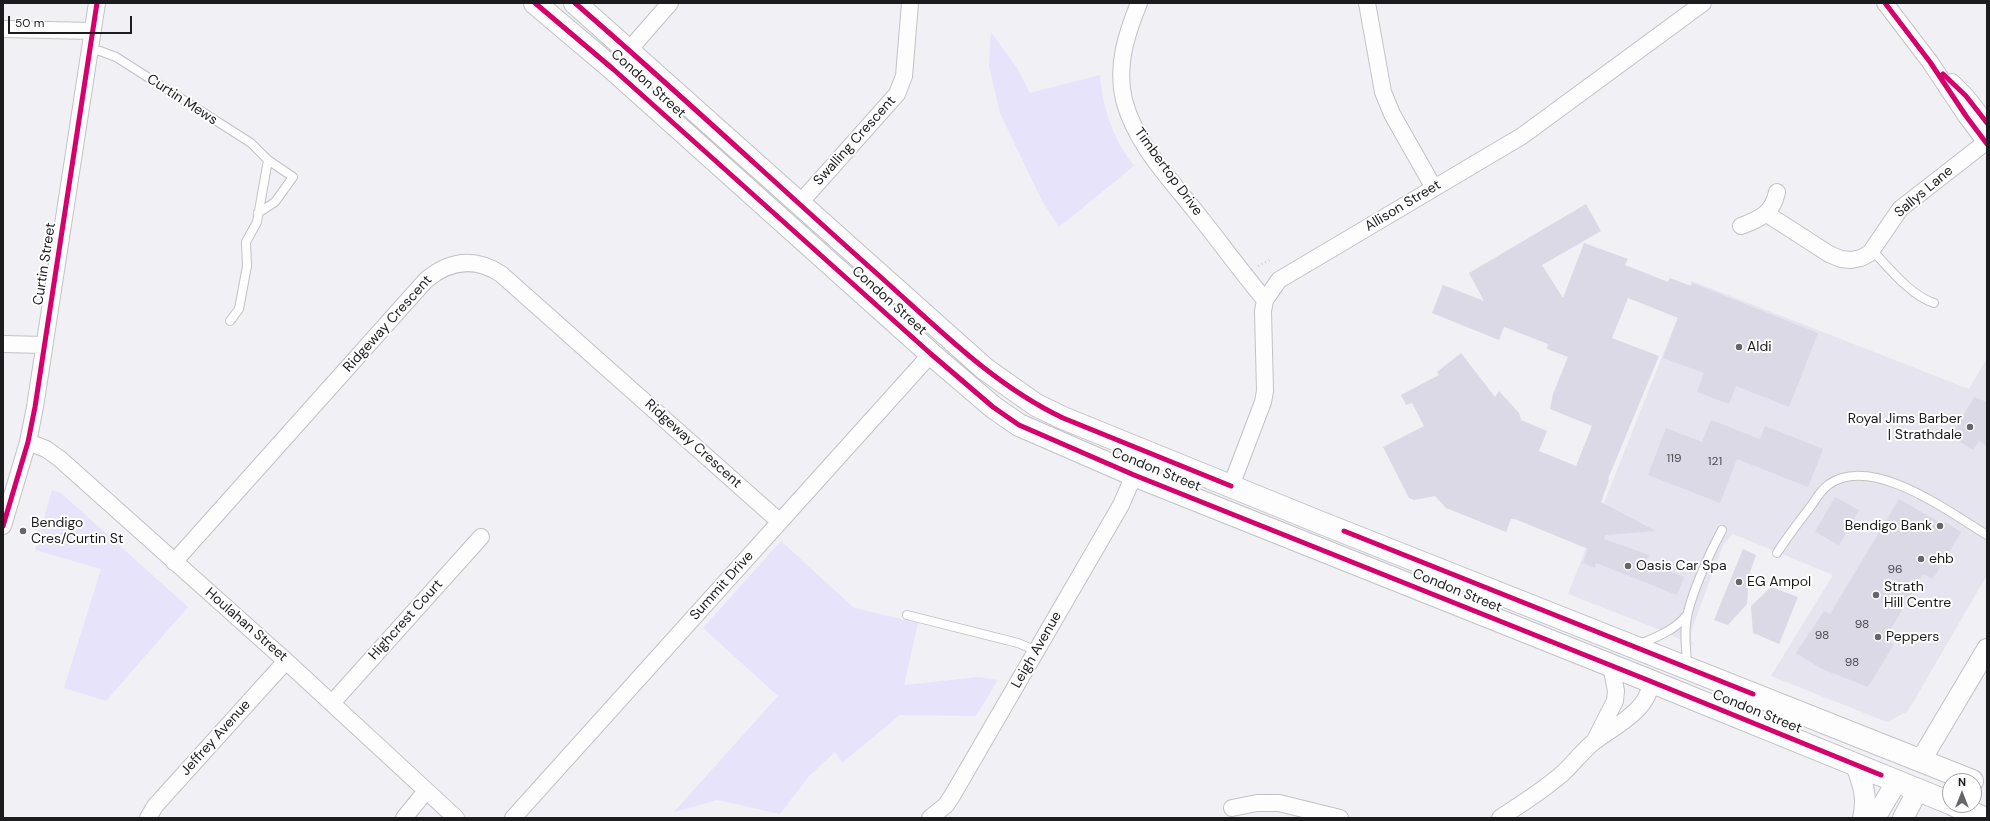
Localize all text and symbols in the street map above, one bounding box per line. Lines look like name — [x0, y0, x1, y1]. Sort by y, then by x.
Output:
scale bar — [10, 8, 134, 34]
text: 50 m — [15, 15, 44, 31]
street label: Condon Street — [607, 46, 689, 122]
street label: Curtin Mews — [143, 71, 221, 129]
street label: Swalling Crescent — [810, 93, 900, 189]
street label: Timbertop Drive — [1130, 125, 1206, 219]
street label: Sallys Lane — [1891, 163, 1957, 221]
street label: Allison Street — [1362, 177, 1444, 235]
street label: Curtin Street — [30, 221, 60, 307]
street label: Condon Street — [848, 263, 930, 339]
street label: Ridgeway Crescent — [340, 272, 436, 376]
place label: Aldi — [1747, 339, 1772, 355]
marker: Aldi — [1734, 342, 1744, 352]
street label: Ridgeway Crescent — [641, 396, 745, 492]
place label: Royal Jims Barber | Strathdale — [1848, 411, 1962, 444]
marker: Royal Jims Barber | Strathdale — [1965, 422, 1975, 432]
street label: Condon Street — [1109, 444, 1203, 496]
house number: 119 — [1666, 452, 1682, 466]
house number: 121 — [1708, 455, 1722, 469]
place label: Bendigo Cres/Curtin St — [31, 515, 123, 548]
place label: Bendigo Bank — [1845, 518, 1932, 534]
marker: Bendigo Bank — [1935, 521, 1945, 531]
marker: Bendigo Cres/Curtin St — [18, 526, 28, 536]
street label: Summit Drive — [687, 548, 757, 624]
place label: ehb — [1929, 551, 1954, 567]
marker: ehb — [1916, 554, 1926, 564]
place label: Oasis Car Spa — [1636, 558, 1727, 574]
marker: Oasis Car Spa — [1623, 561, 1633, 571]
house number: 96 — [1887, 563, 1903, 577]
street label: Condon Street — [1410, 565, 1504, 617]
place label: EG Ampol — [1747, 574, 1811, 590]
street label: Highcrest Court — [365, 576, 447, 664]
marker: EG Ampol — [1734, 577, 1744, 587]
place label: Strath Hill Centre — [1884, 579, 1951, 612]
street label: Houlahan Street — [201, 585, 291, 665]
marker: Strath Hill Centre — [1871, 590, 1881, 600]
street label: Leigh Avenue — [1008, 609, 1066, 691]
house number: 98 — [1855, 618, 1869, 632]
house number: 98 — [1815, 629, 1829, 643]
place label: Peppers — [1886, 629, 1939, 645]
marker: Peppers — [1873, 632, 1883, 642]
house number: 98 — [1845, 656, 1859, 670]
street label: Condon Street — [1710, 686, 1804, 738]
street label: Jeffrey Avenue — [178, 697, 254, 779]
north arrow — [1942, 773, 1982, 813]
text: N — [1958, 775, 1966, 789]

